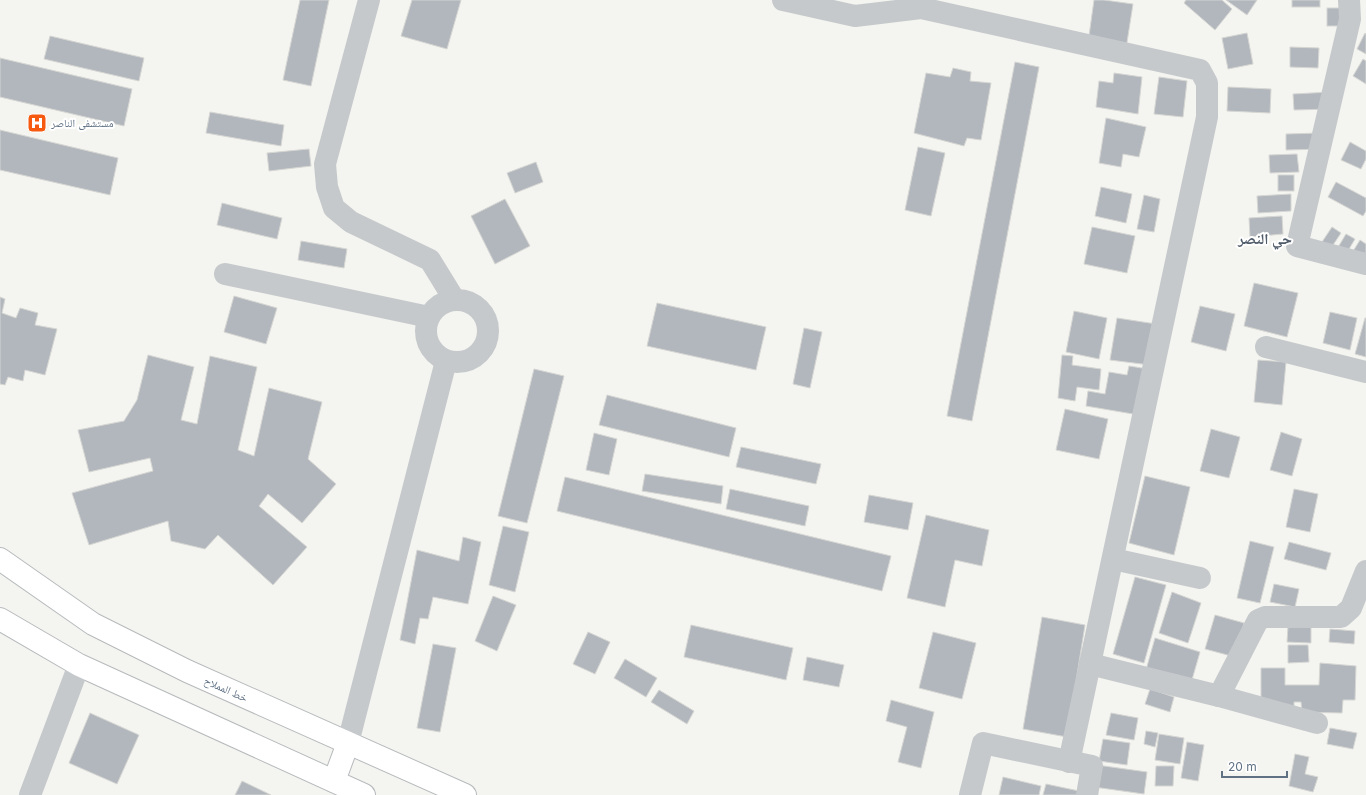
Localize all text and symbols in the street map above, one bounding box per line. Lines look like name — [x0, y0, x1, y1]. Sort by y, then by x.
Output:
hospital icon: مستشفى الناصر — [26, 112, 48, 134]
place label: مستشفى الناصر — [50, 116, 114, 130]
district label: حي النصر — [1237, 229, 1292, 250]
street label: خط المملاح — [202, 673, 250, 705]
scale bar — [1222, 753, 1287, 779]
text: 20 m — [1228, 759, 1257, 774]

